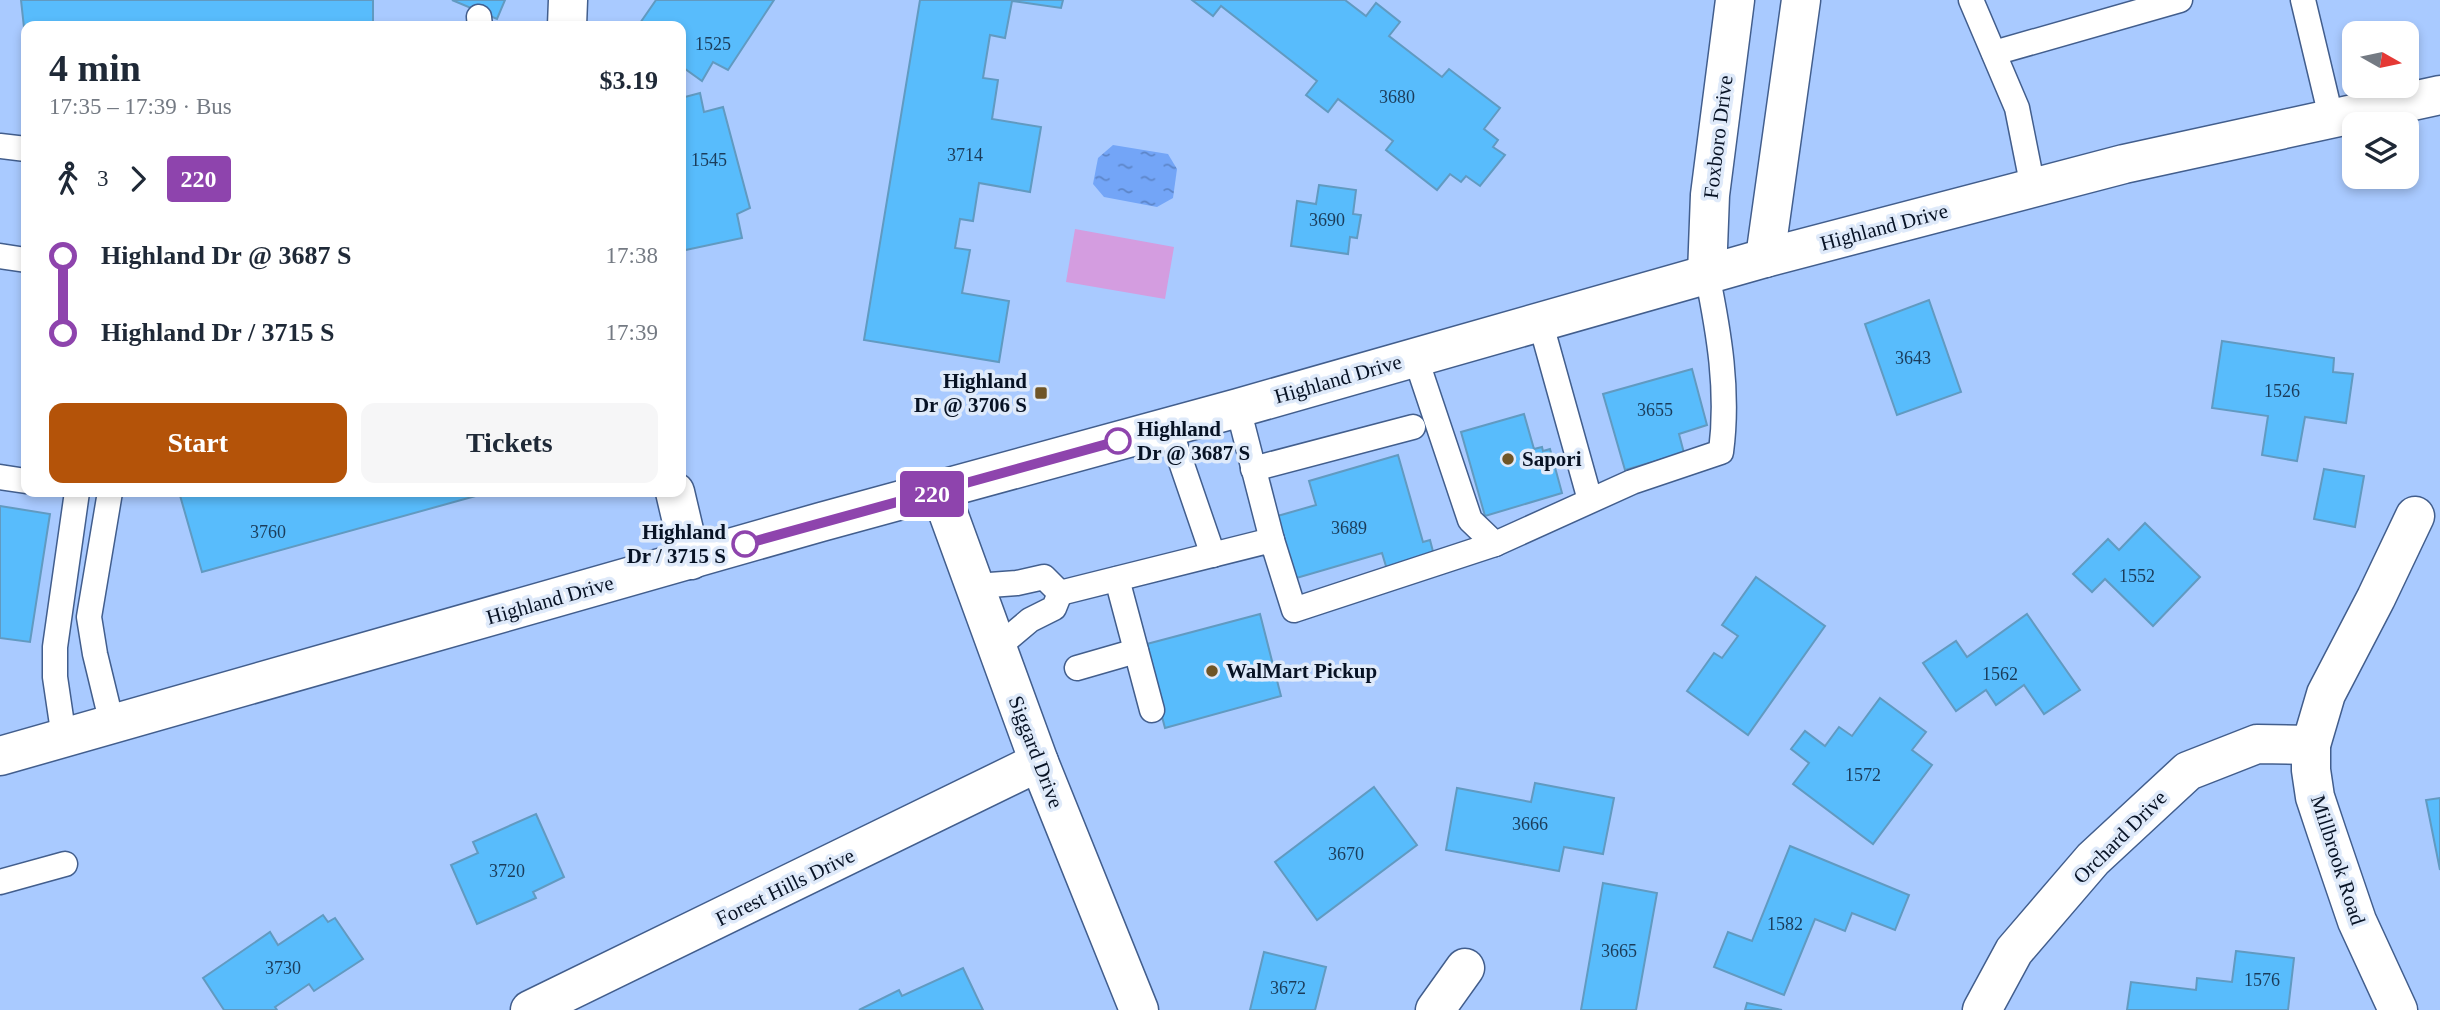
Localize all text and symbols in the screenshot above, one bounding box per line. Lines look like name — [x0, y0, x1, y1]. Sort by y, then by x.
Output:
north arrow — [2342, 21, 2418, 98]
map controls — [2342, 21, 2419, 189]
house number: 1525 — [695, 34, 731, 54]
text: 4 min — [49, 47, 141, 89]
text: $3.19 — [600, 66, 658, 95]
street label: Foxboro Drive — [1699, 74, 1737, 200]
house number: 3680 — [1379, 87, 1415, 107]
text: 17:35 – 17:39 · Bus — [49, 94, 232, 119]
button: layers — [2342, 112, 2419, 189]
house number: 3714 — [947, 145, 983, 165]
house number: 1545 — [691, 150, 727, 170]
icon: walk — [49, 160, 87, 198]
icon: forward — [119, 160, 157, 198]
text: 3 — [97, 166, 109, 191]
text: 220 — [181, 166, 217, 192]
street label: Highland Drive — [1818, 198, 1950, 256]
house number: 3690 — [1309, 210, 1345, 230]
text: Highland Dr @ 3687 S — [101, 241, 352, 270]
text: 17:38 — [606, 243, 658, 268]
text: Highland Dr / 3715 S — [101, 318, 335, 347]
text: 17:39 — [606, 320, 658, 345]
house number: 3643 — [1895, 348, 1931, 368]
street label: Highland Drive — [1272, 349, 1404, 409]
place label: Highland Dr @ 3706 S — [914, 369, 1027, 417]
house number: 1526 — [2264, 381, 2300, 401]
marker: Highland Dr @ 3706 S — [1033, 385, 1049, 401]
house number: 3655 — [1637, 400, 1673, 420]
button: Start — [49, 403, 347, 483]
button: Tickets — [361, 403, 658, 483]
place label: Highland Dr @ 3687 S — [1137, 417, 1250, 465]
marker: Highland Dr @ 3687 S — [1105, 428, 1131, 454]
place label: Sapori — [1522, 447, 1582, 471]
marker: Sapori — [1500, 451, 1516, 467]
line badge: 220 — [892, 471, 972, 517]
text: 220 — [914, 481, 950, 507]
house number: 3689 — [1331, 518, 1367, 538]
place label: Highland Dr / 3715 S — [627, 520, 726, 568]
house number: 3760 — [250, 522, 286, 542]
marker: Highland Dr / 3715 S — [732, 531, 758, 557]
house number: 1552 — [2119, 566, 2155, 586]
street label: Highland Drive — [484, 570, 616, 630]
place label: WalMart Pickup — [1226, 659, 1377, 683]
marker: WalMart Pickup — [1204, 663, 1220, 679]
house number: 1562 — [1982, 664, 2018, 684]
street label: Siggard Drive — [1004, 692, 1068, 812]
house number: 1572 — [1845, 765, 1881, 785]
street label: Orchard Drive — [2068, 785, 2172, 889]
street label: Millbrook Road — [2306, 792, 2370, 928]
house number: 3666 — [1512, 814, 1548, 834]
street label: Forest Hills Drive — [712, 843, 858, 931]
house number: 3670 — [1328, 844, 1364, 864]
house number: 3720 — [489, 861, 525, 881]
house number: 1582 — [1767, 914, 1803, 934]
house number: 3665 — [1601, 941, 1637, 961]
house number: 3730 — [265, 958, 301, 978]
house number: 1576 — [2244, 970, 2280, 990]
house number: 3672 — [1270, 978, 1306, 998]

